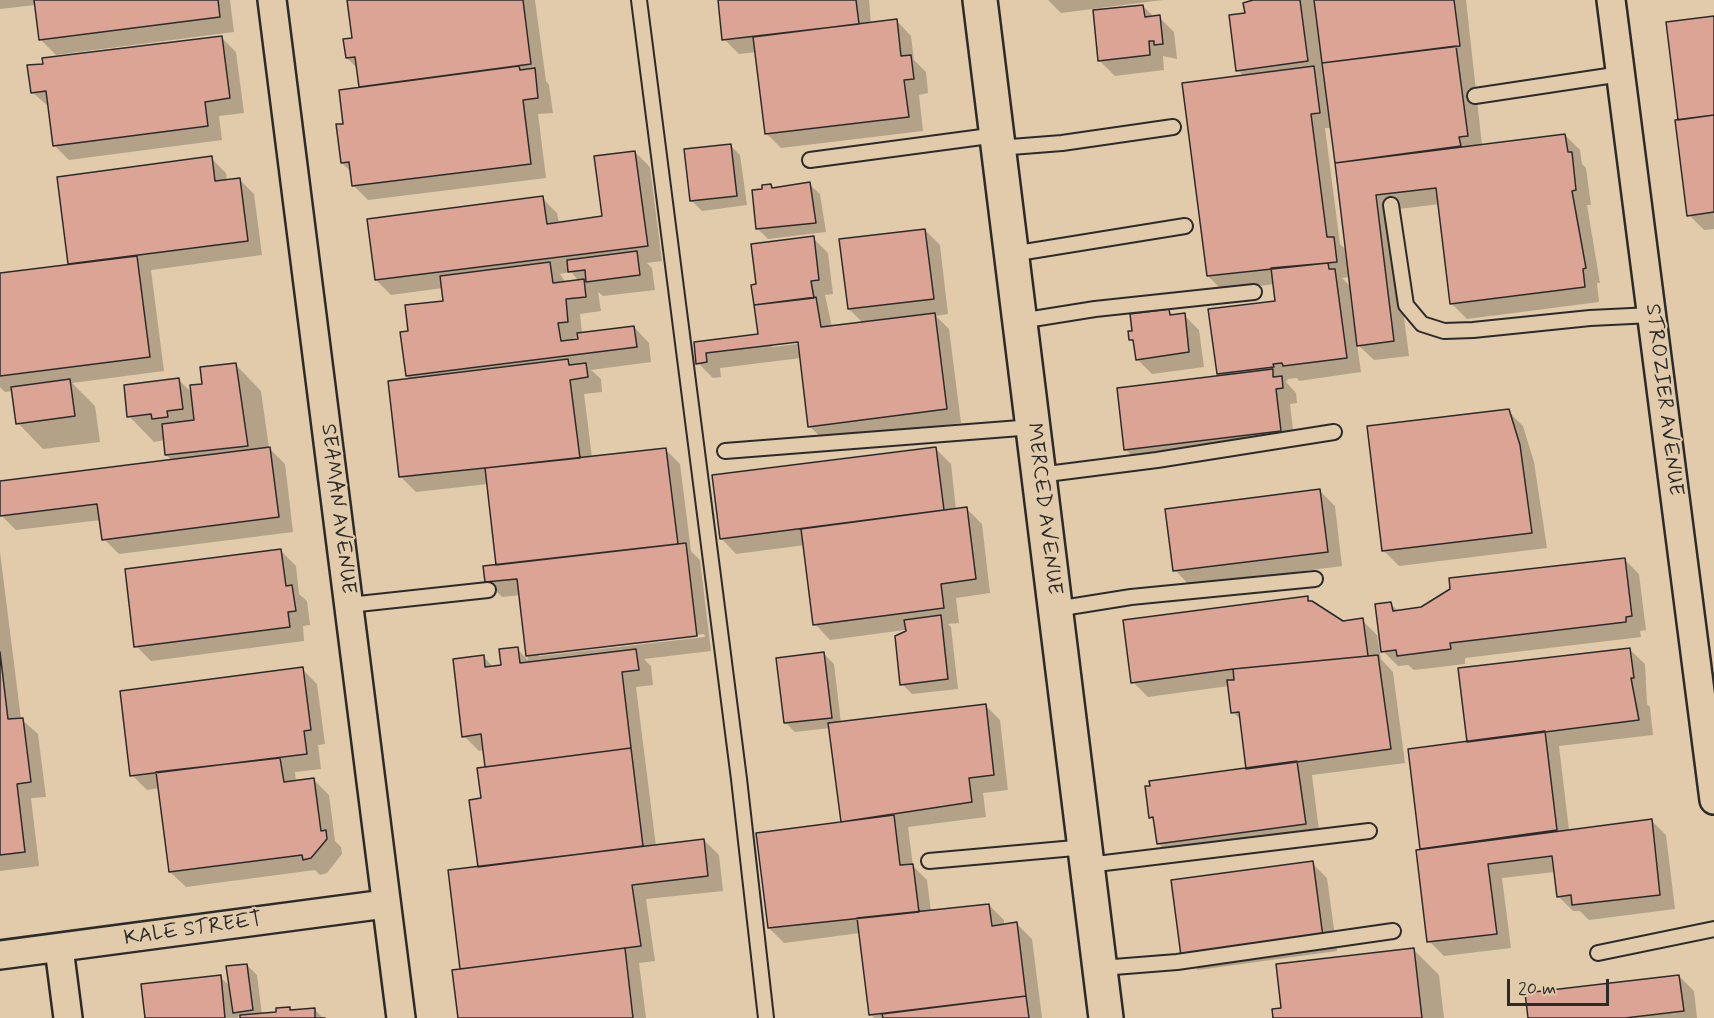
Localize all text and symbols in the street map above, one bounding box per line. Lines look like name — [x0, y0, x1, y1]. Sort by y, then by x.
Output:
street label: STROZIER AVENUE — [1639, 303, 1687, 497]
street label: SEAMAN AVENUE — [314, 422, 360, 596]
street label: MERCED AVENUE — [1020, 422, 1066, 596]
street label: KALE STREET — [122, 908, 264, 952]
scale bar — [1510, 967, 1612, 1005]
text: 20 m — [1518, 977, 1556, 1001]

